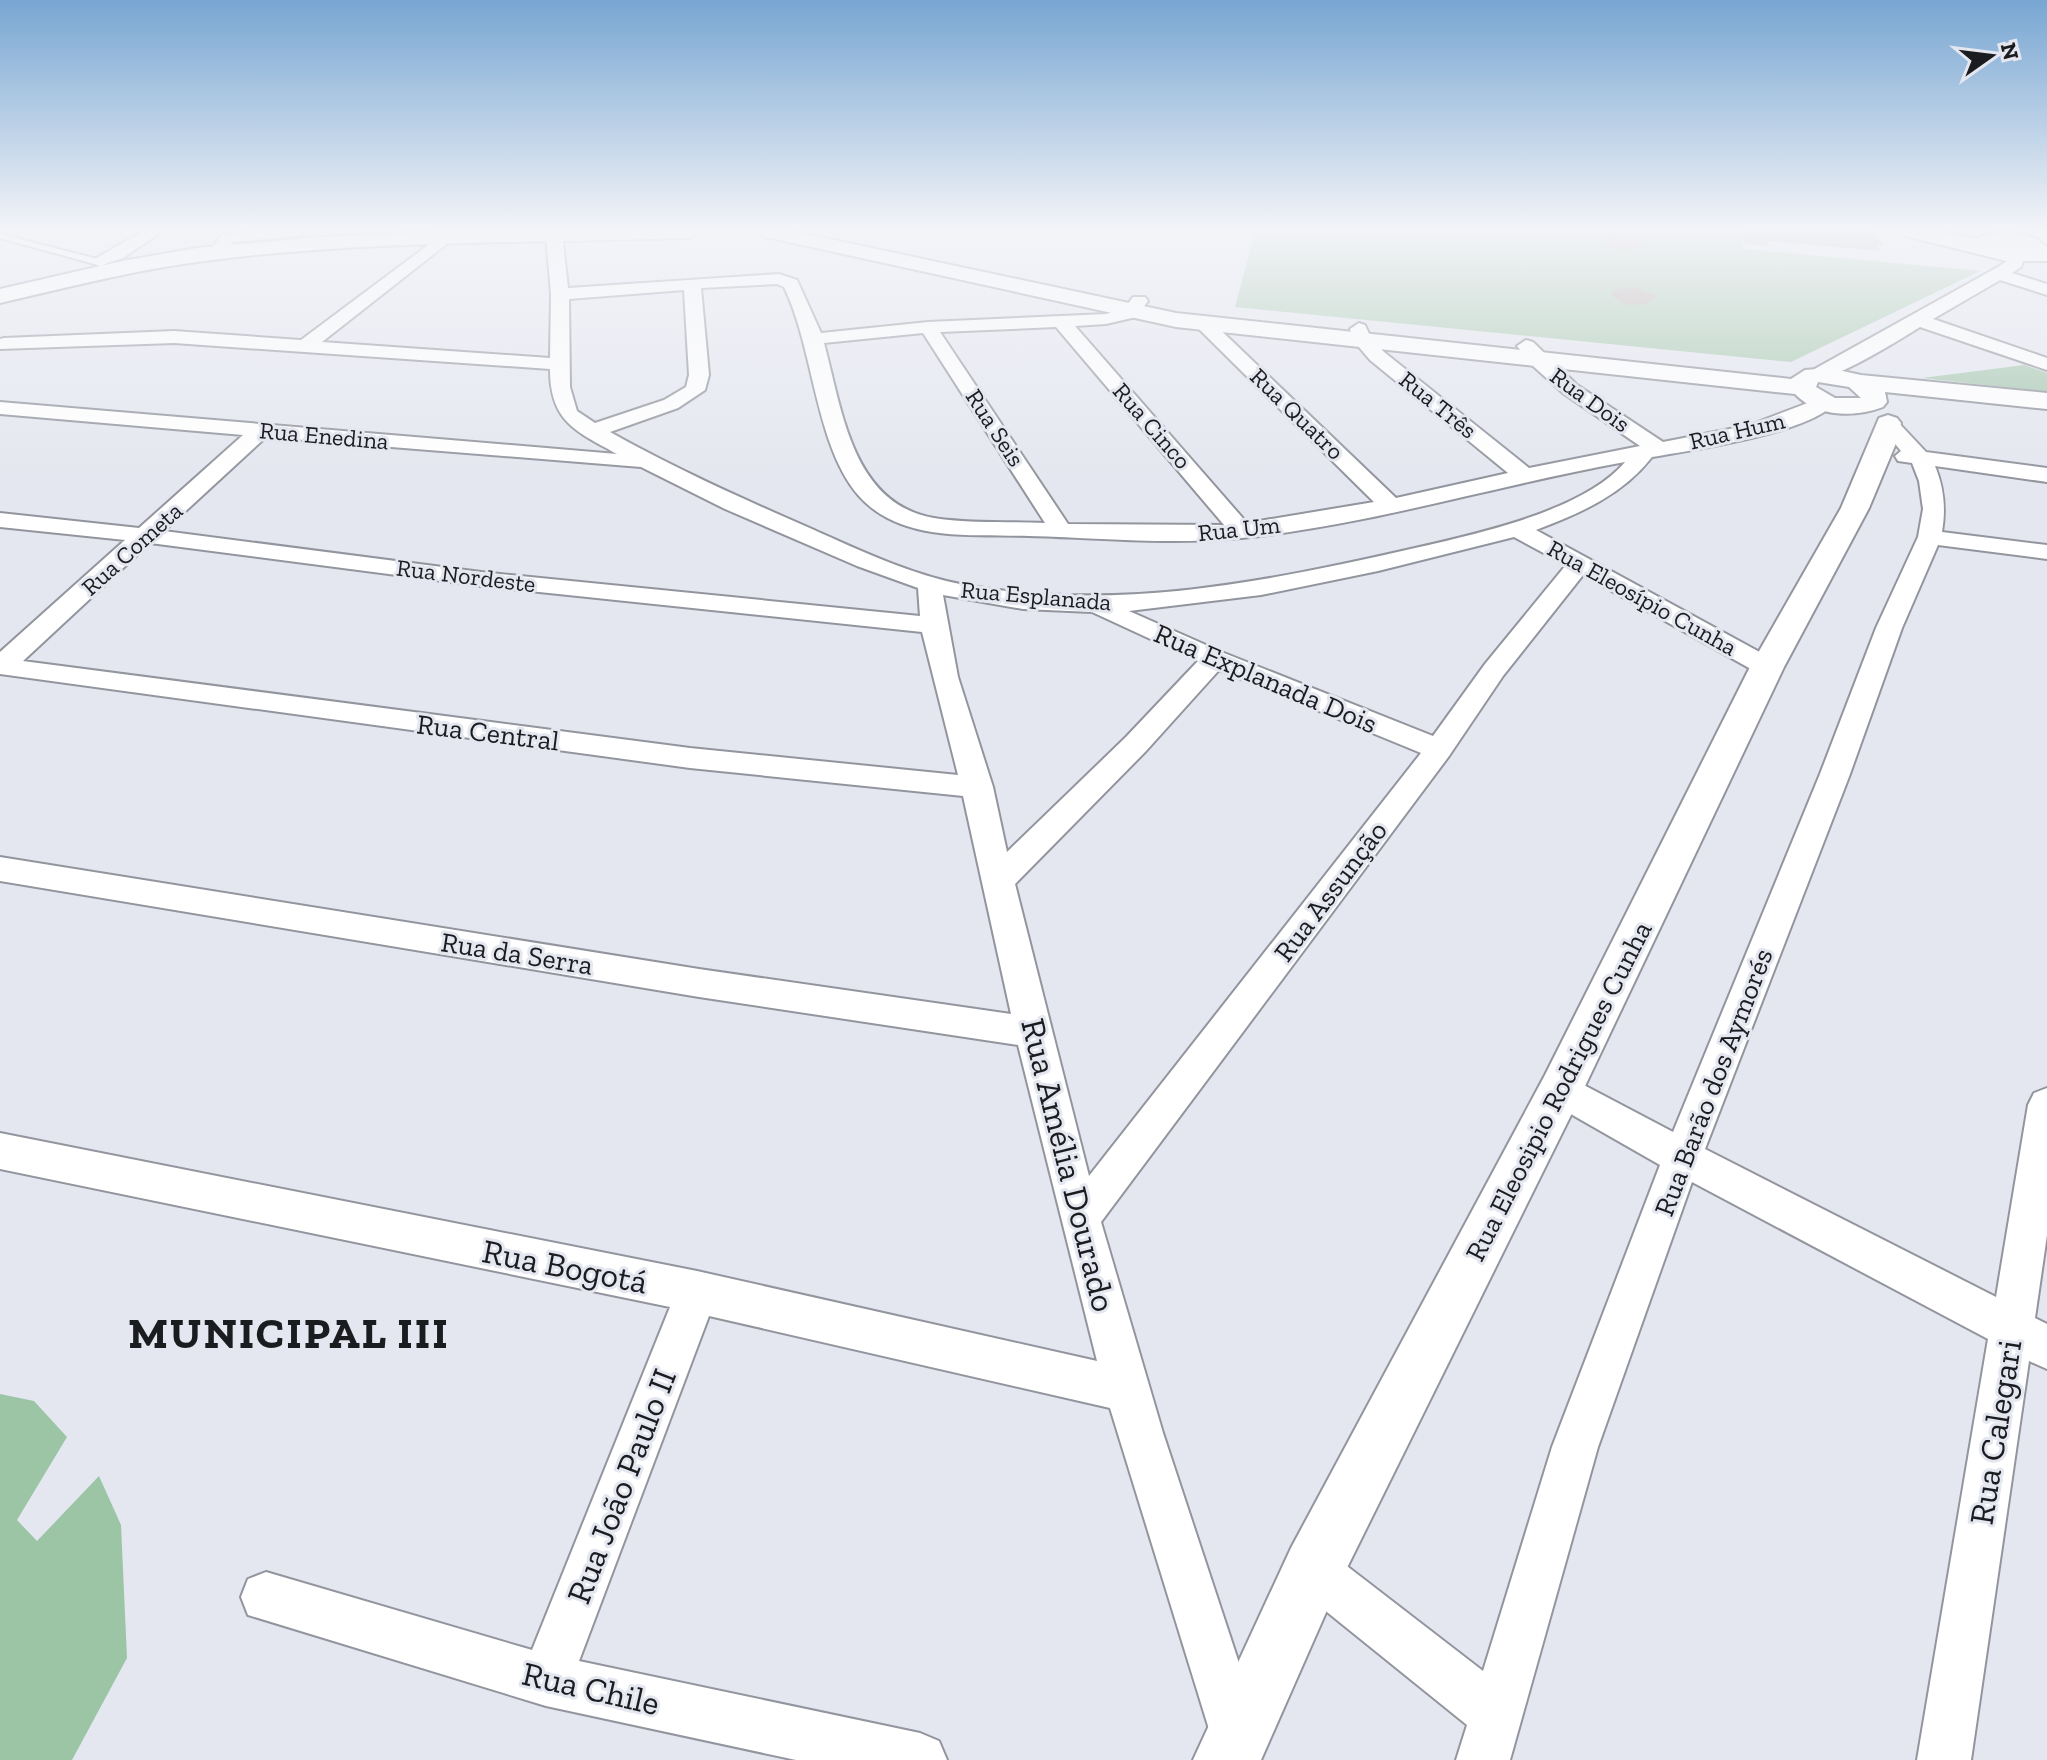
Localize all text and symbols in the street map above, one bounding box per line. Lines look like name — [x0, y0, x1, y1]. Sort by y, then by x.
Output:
north arrow — [1951, 16, 2031, 96]
text: N — [1995, 40, 2025, 63]
street label: Rua Dois — [1545, 361, 1636, 438]
street label: Rua Quatro — [1244, 362, 1350, 466]
street label: Rua Três — [1394, 365, 1483, 445]
street label: Rua Cinco — [1107, 377, 1198, 475]
street label: Rua Seis — [960, 384, 1031, 472]
street label: Rua Hum — [1686, 405, 1788, 456]
street label: Rua Enedina — [258, 415, 390, 456]
street label: Rua Cometa — [75, 496, 188, 601]
street label: Rua Um — [1196, 510, 1282, 547]
street label: Rua Eleosípio Cunha — [1542, 533, 1742, 662]
street label: Rua Nordeste — [395, 553, 537, 598]
street label: Rua Esplanada — [959, 574, 1113, 617]
street label: Rua Explanada Dois — [1149, 617, 1382, 740]
street label: Rua Central — [415, 707, 561, 758]
street label: Rua Assunção — [1267, 815, 1394, 968]
street label: Rua Eleosipio Rodrigues Cunha — [1458, 916, 1659, 1266]
street label: Rua da Serra — [439, 925, 596, 982]
street label: Rua Barão dos Aymorés — [1647, 944, 1780, 1221]
street label: Rua Amélia Dourado — [1012, 1014, 1125, 1316]
street label: Rua Bogotá — [479, 1230, 651, 1303]
district label: MUNICIPAL III — [128, 1306, 450, 1359]
street label: Rua Calegari — [1961, 1337, 2030, 1527]
street label: Rua João Paulo II — [558, 1363, 685, 1609]
street label: Rua Chile — [518, 1653, 664, 1724]

